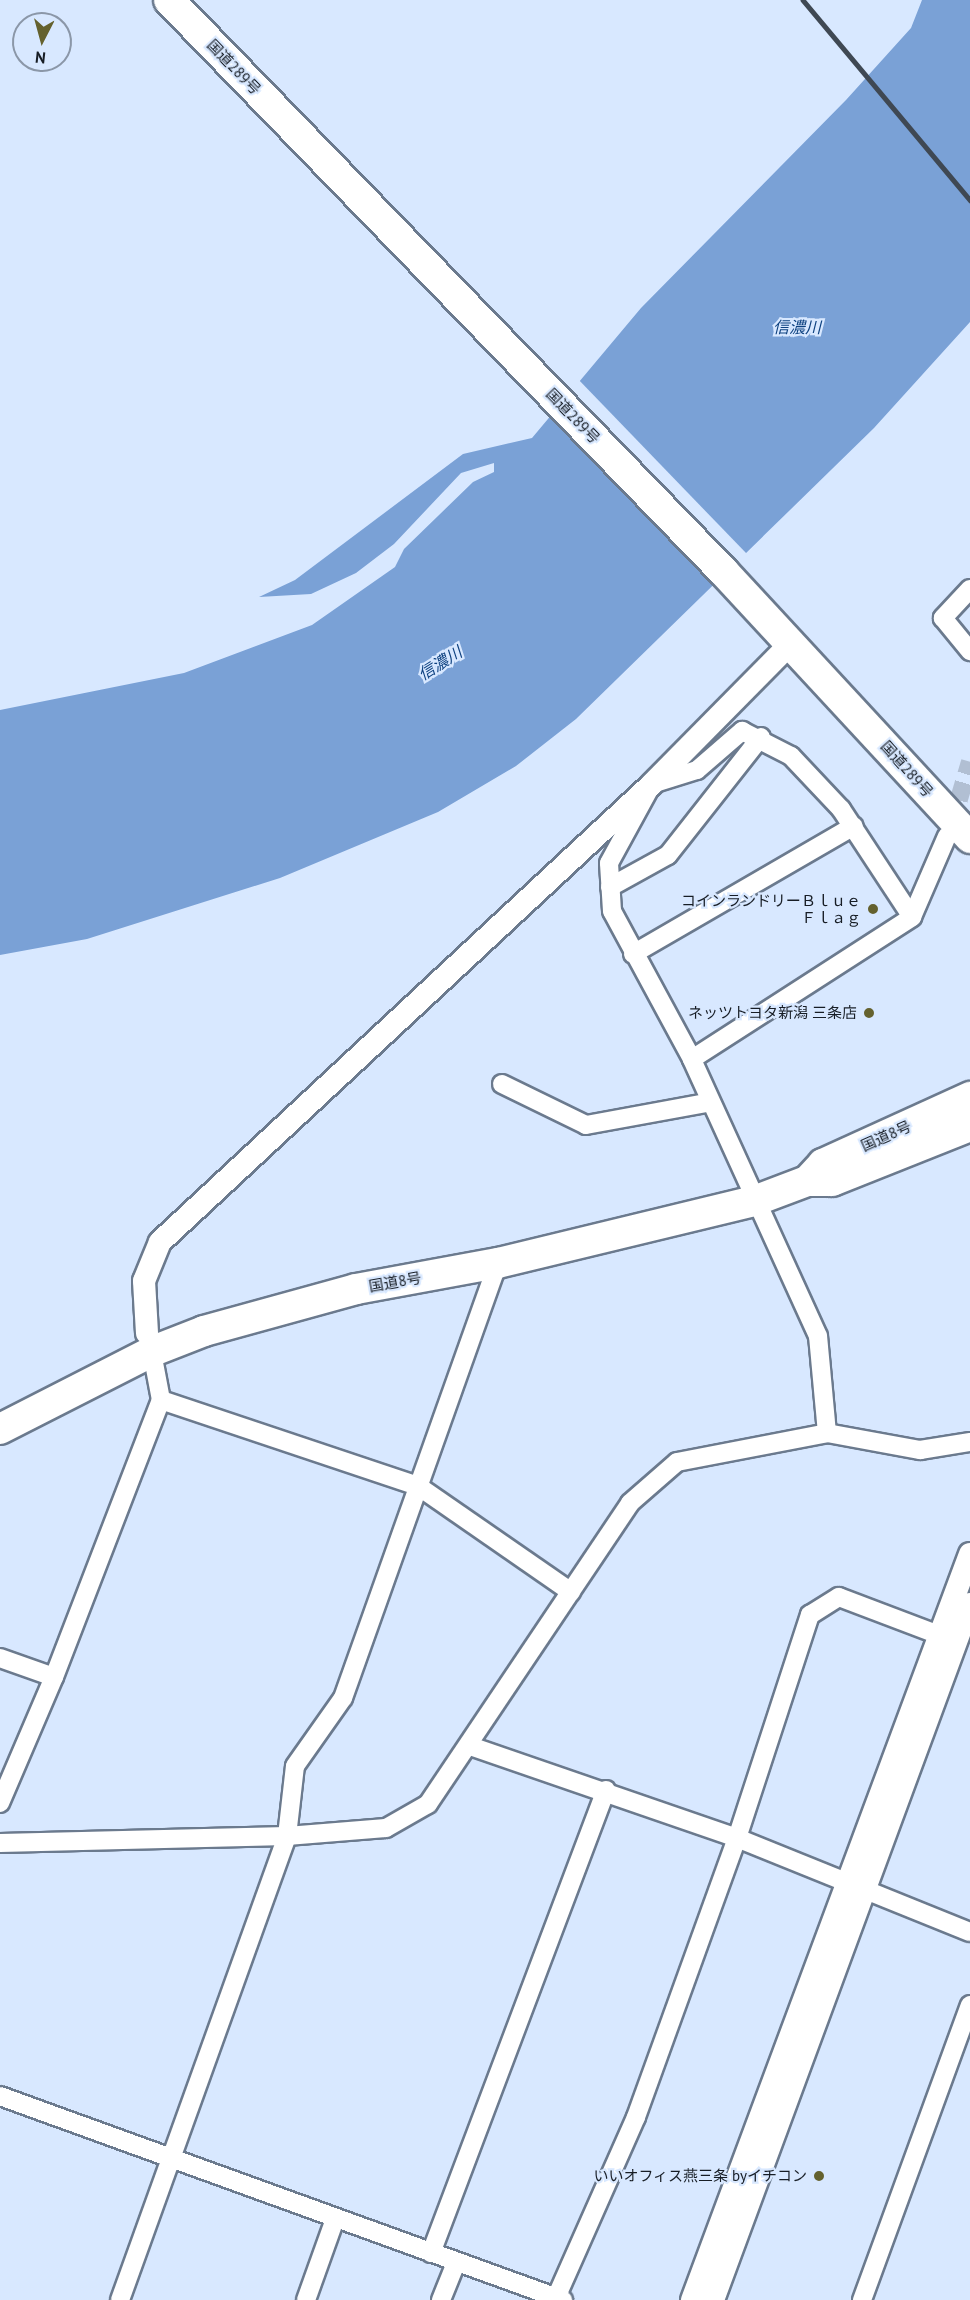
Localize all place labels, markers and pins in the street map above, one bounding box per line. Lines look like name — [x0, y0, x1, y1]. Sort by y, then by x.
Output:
place label: コインランドリーＢｌｕｅ Ｆｌａｇ — [681, 891, 861, 926]
marker: コインランドリーＢｌｕｅ Ｆｌａｇ — [866, 902, 880, 916]
place label: ネッツトヨタ新潟 三条店 — [688, 1004, 857, 1022]
marker: ネッツトヨタ新潟 三条店 — [862, 1006, 876, 1020]
place label: いいオフィス燕三条 byイチコン — [593, 2167, 807, 2185]
marker: いいオフィス燕三条 byイチコン — [812, 2169, 826, 2183]

